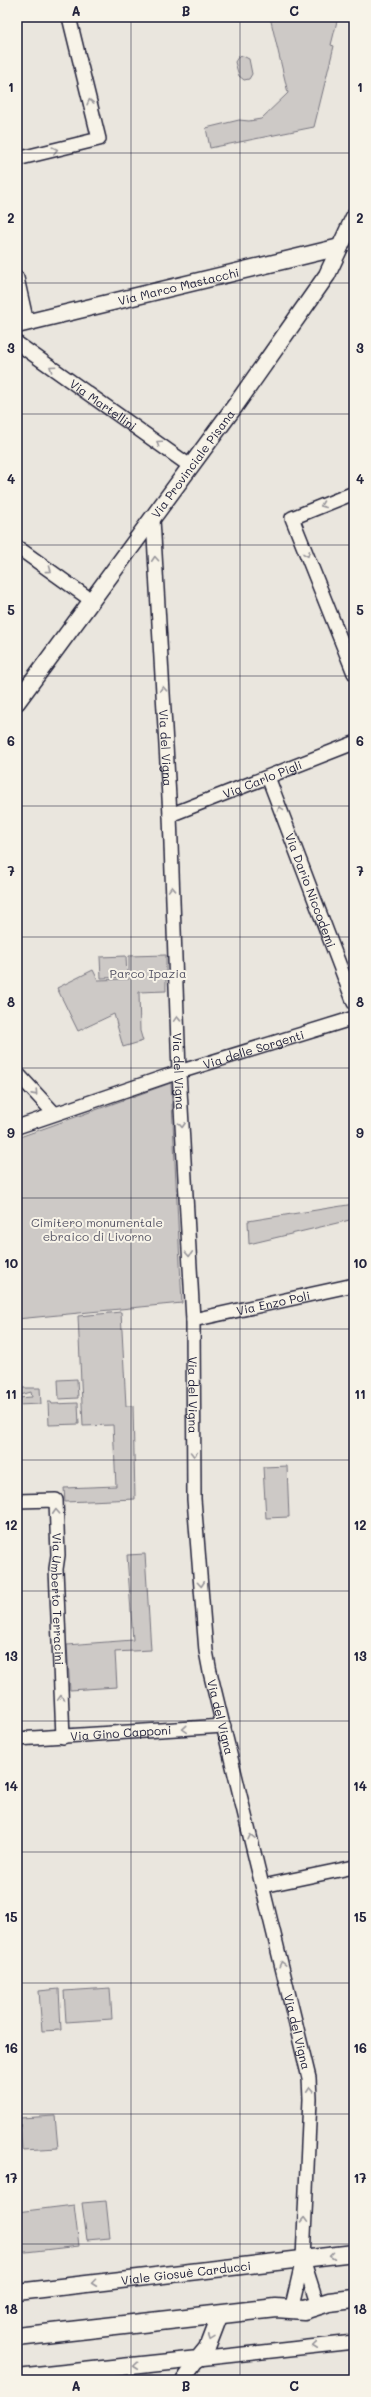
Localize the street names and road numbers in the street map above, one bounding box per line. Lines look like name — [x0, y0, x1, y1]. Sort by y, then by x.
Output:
street label: Via Marco Mastacchi — [116, 264, 241, 308]
street label: Via Martellini — [67, 375, 140, 434]
street label: Via Provinciale Pisana — [147, 406, 238, 521]
street label: Via del Vigna — [156, 709, 176, 787]
street label: Via Carlo Pigli — [220, 756, 304, 802]
street label: Via Dario Niccodemi — [282, 831, 340, 950]
street label: Via delle Sorgenti — [201, 1026, 306, 1072]
street label: Via del Vigna — [170, 1033, 189, 1110]
street label: Via Enzo Poli — [235, 1287, 312, 1318]
street label: Via del Vigna — [185, 1356, 202, 1434]
street label: Via Umberto Terracini — [48, 1532, 68, 1665]
street label: Via del Vigna — [204, 1677, 238, 1756]
street label: Via Gino Capponi — [70, 1721, 172, 1744]
street label: Via del Vigna — [281, 1992, 315, 2071]
street label: Viale Giosuè Carducci — [120, 2257, 252, 2288]

